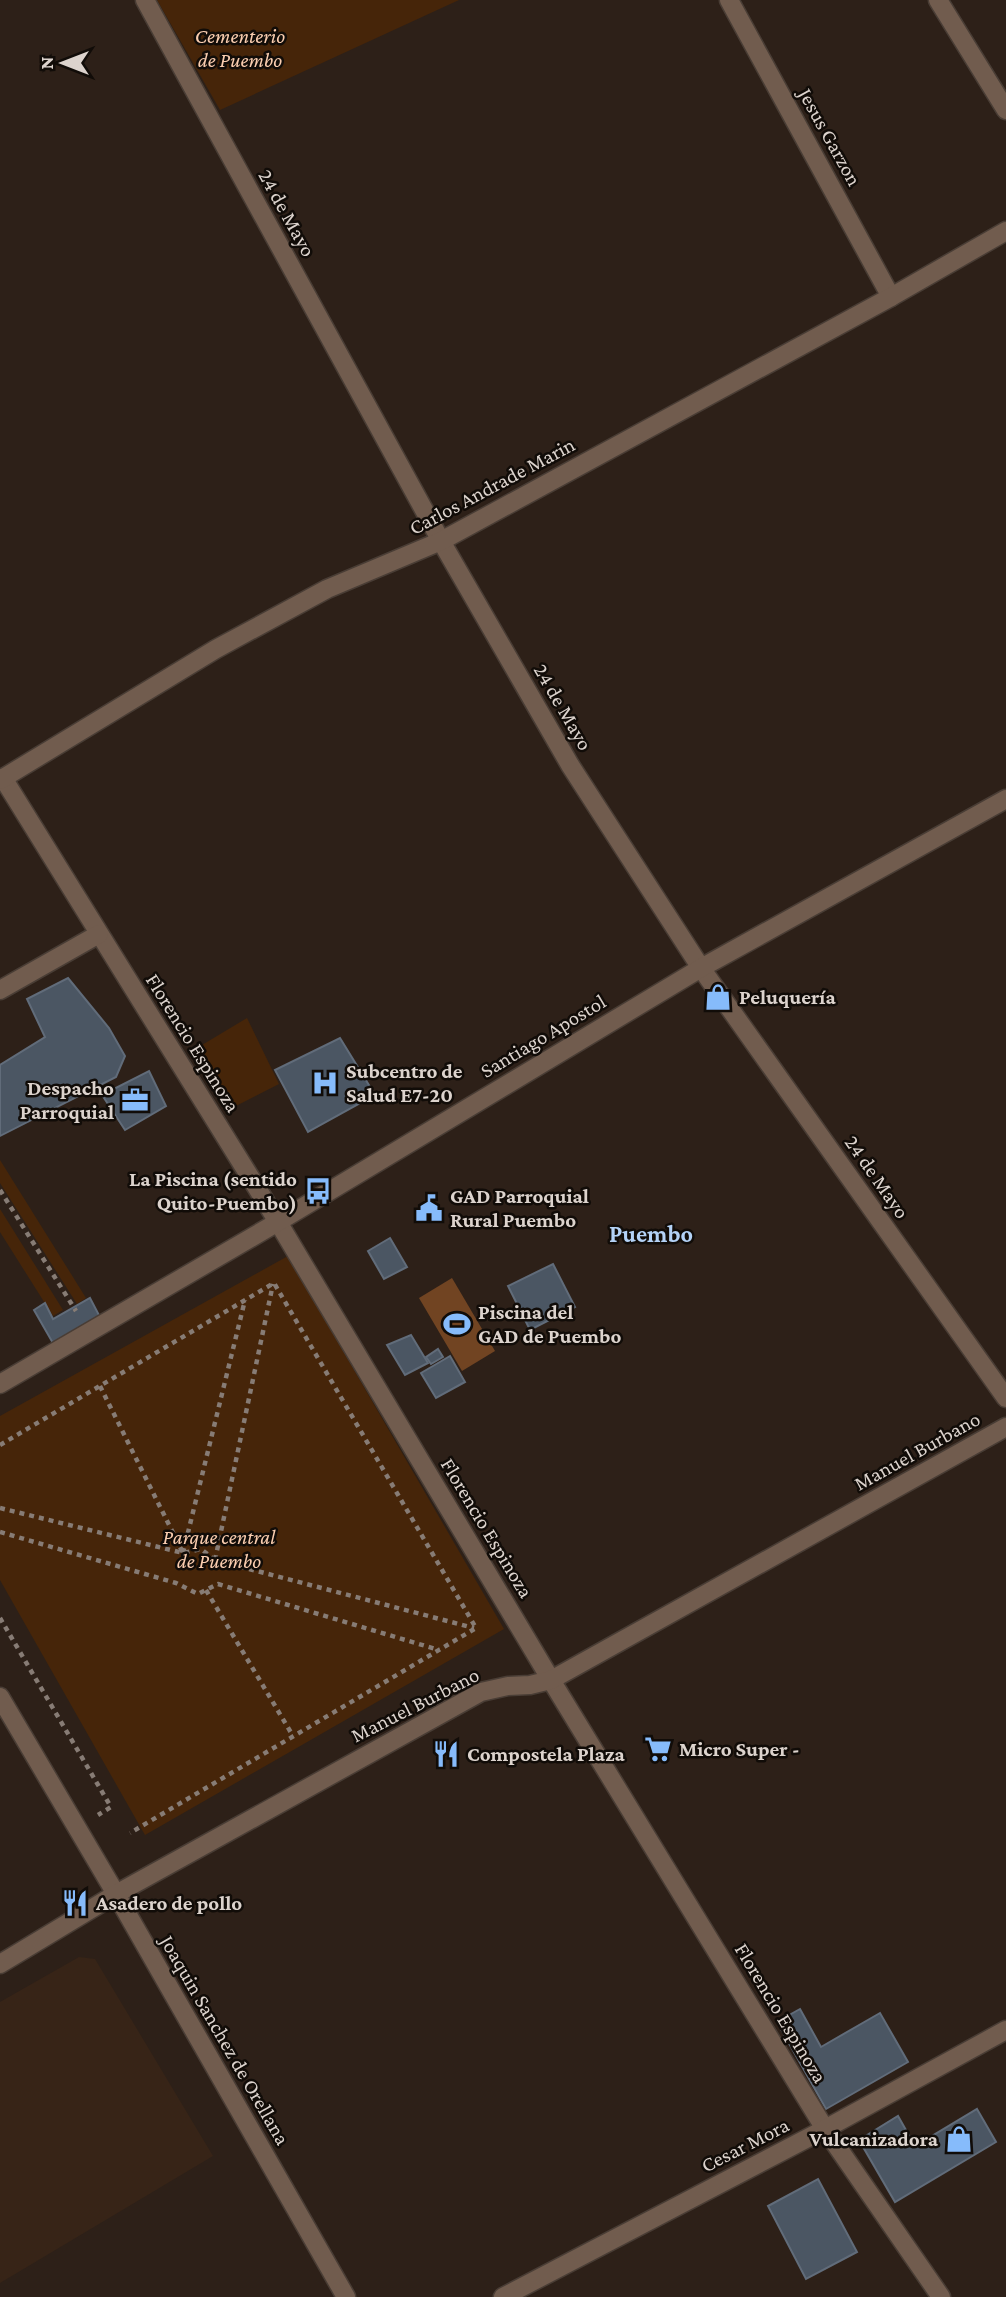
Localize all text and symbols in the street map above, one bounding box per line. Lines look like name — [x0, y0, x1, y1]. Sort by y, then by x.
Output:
park label: Cementerio de Puembo — [195, 24, 285, 72]
north arrow — [28, 28, 98, 98]
text: N — [36, 56, 57, 69]
street label: Jesus Garzon — [792, 82, 867, 190]
street label: 24 de Mayo — [253, 165, 321, 261]
street label: Carlos Andrade Marin — [405, 432, 579, 540]
street label: 24 de Mayo — [529, 659, 597, 755]
street label: Florencio Espinoza — [141, 969, 245, 1117]
shop icon: Peluquería — [703, 982, 733, 1012]
place label: Peluquería — [739, 985, 836, 1009]
street label: Santiago Apostol — [476, 989, 610, 1083]
place label: Subcentro de Salud E7-20 — [346, 1059, 463, 1107]
hospital icon: Subcentro de Salud E7-20 — [310, 1068, 340, 1098]
place label: Despacho Parroquial — [20, 1076, 114, 1124]
office icon: Despacho Parroquial — [120, 1085, 150, 1115]
street label: 24 de Mayo — [840, 1131, 914, 1223]
place label: La Piscina (sentido Quito-Puembo) — [129, 1167, 297, 1215]
bus stop icon: La Piscina (sentido Quito-Puembo) — [303, 1176, 333, 1206]
place label: GAD Parroquial Rural Puembo — [450, 1184, 589, 1232]
public building icon: GAD Parroquial Rural Puembo — [414, 1193, 444, 1223]
district label: Puembo — [609, 1220, 693, 1247]
place label: Piscina del GAD de Puembo — [478, 1300, 621, 1348]
sports icon: Piscina del GAD de Puembo — [442, 1309, 472, 1339]
street label: Manuel Burbano — [850, 1406, 984, 1496]
street label: Florencio Espinoza — [436, 1454, 538, 1603]
park label: Parque central de Puembo — [163, 1525, 276, 1573]
street label: Manuel Burbano — [347, 1662, 483, 1748]
supermarket icon: Micro Super - — [643, 1734, 673, 1764]
place label: Micro Super - — [679, 1737, 800, 1761]
restaurant icon: Compostela Plaza — [431, 1739, 461, 1769]
place label: Compostela Plaza — [467, 1742, 625, 1766]
restaurant icon: Asadero de pollo — [60, 1888, 90, 1918]
place label: Asadero de pollo — [95, 1891, 242, 1915]
street label: Joaquin Sanchez de Orellana — [154, 1929, 295, 2149]
street label: Florencio Espinoza — [730, 1939, 832, 2088]
street label: Cesar Mora — [697, 2113, 793, 2177]
shop icon: Vulcanizadora — [944, 2124, 974, 2154]
place label: Vulcanizadora — [809, 2127, 939, 2151]

